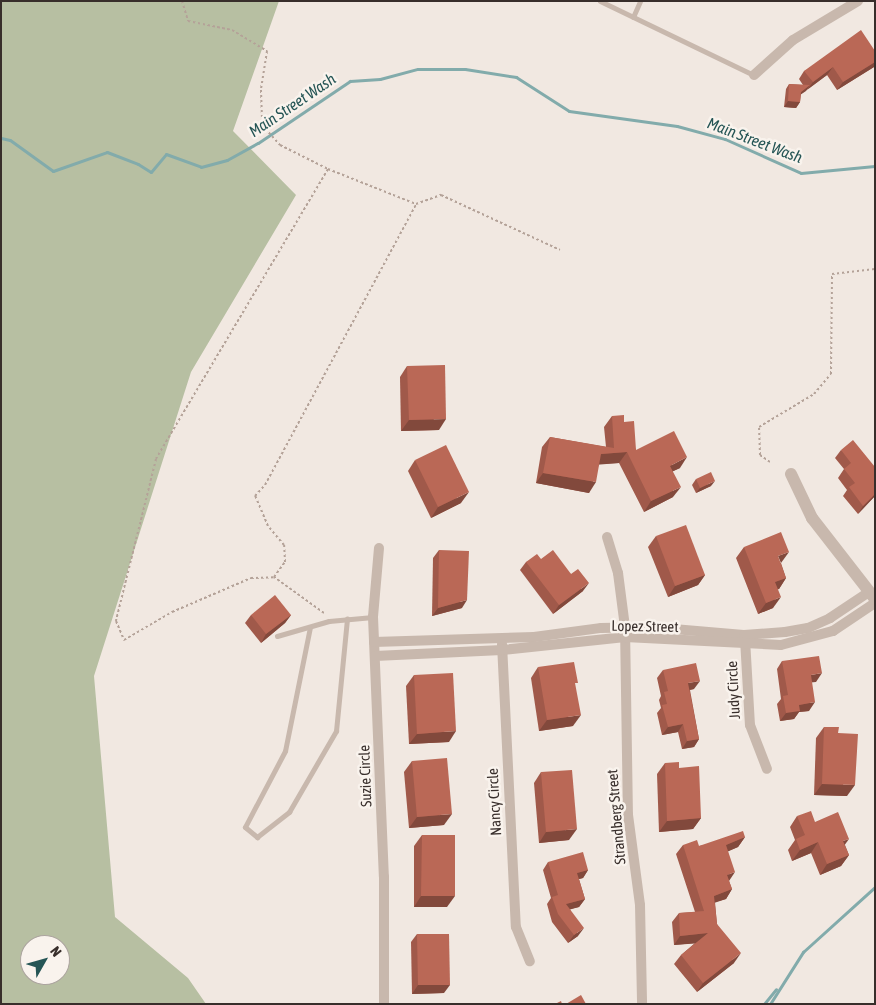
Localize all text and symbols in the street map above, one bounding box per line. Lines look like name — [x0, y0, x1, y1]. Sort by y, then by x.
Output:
water label: Main Street Wash — [245, 69, 339, 141]
water label: Main Street Wash — [705, 113, 805, 167]
street label: Lopez Street — [611, 616, 679, 636]
street label: Judy Circle — [722, 660, 744, 720]
street label: Suzie Circle — [355, 745, 375, 807]
street label: Nancy Circle — [483, 768, 505, 836]
street label: Strandberg Street — [603, 769, 629, 865]
north arrow — [20, 935, 70, 985]
text: N — [47, 943, 65, 960]

